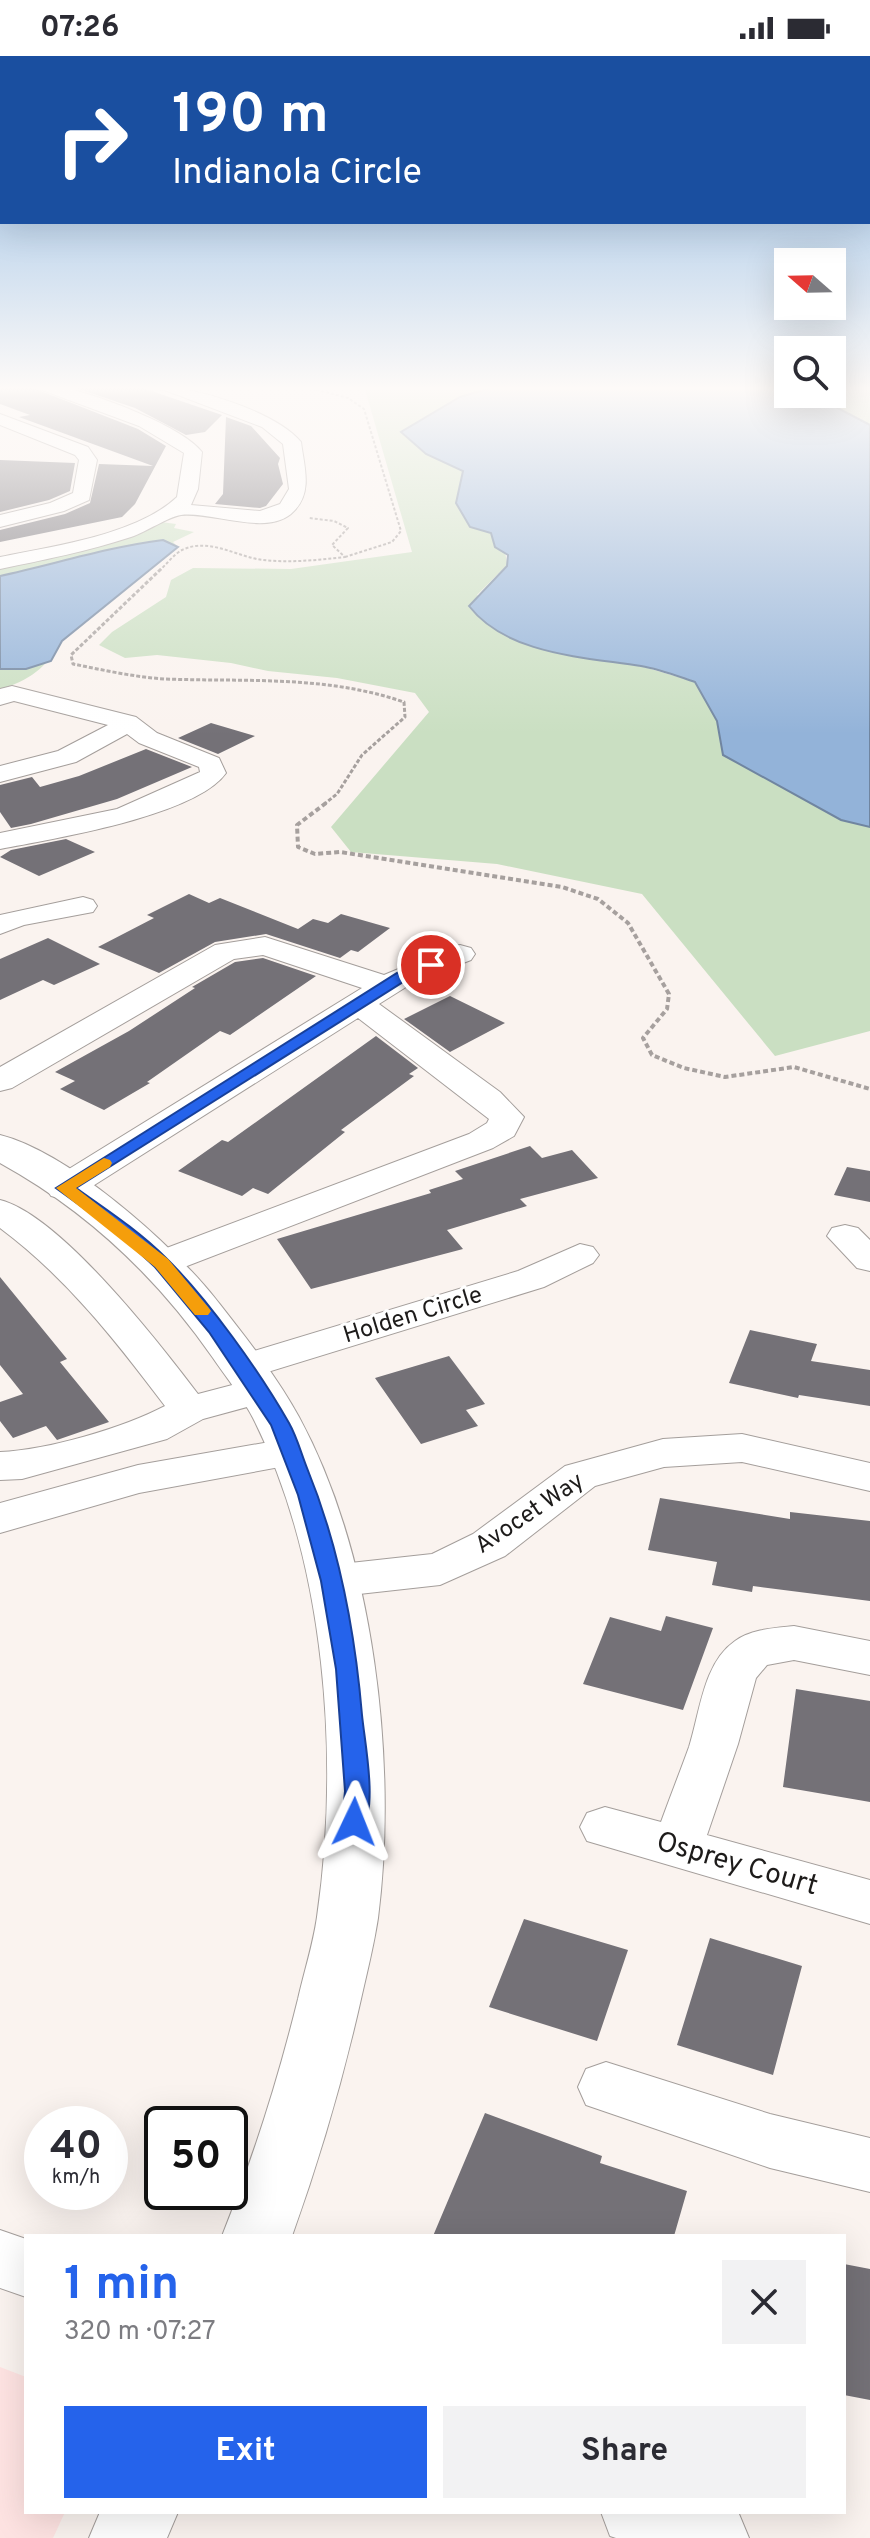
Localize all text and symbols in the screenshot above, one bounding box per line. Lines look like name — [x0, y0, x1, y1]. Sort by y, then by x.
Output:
text: 07:26 — [40, 10, 119, 47]
text: 190 m — [172, 82, 329, 152]
icon: right — [40, 88, 144, 192]
text: Indianola Circle — [172, 151, 422, 197]
north arrow — [774, 248, 846, 320]
map controls — [774, 248, 846, 408]
button: search — [774, 336, 846, 408]
pin — [397, 931, 465, 999]
icon: arrive — [409, 943, 453, 987]
street label: Holden Circle — [340, 1281, 486, 1351]
street label: Avocet Way — [470, 1467, 590, 1561]
position arrow — [312, 1780, 396, 1864]
street label: Osprey Court — [652, 1825, 822, 1905]
speed limit sign: 50 — [144, 2106, 248, 2210]
text: 40 — [50, 2123, 102, 2173]
text: km/h — [52, 2165, 100, 2191]
text: 1 min — [64, 2256, 179, 2316]
button: close — [722, 2260, 806, 2344]
text: 320 m · 07:27 — [64, 2316, 216, 2349]
button: Exit — [64, 2406, 427, 2498]
button: Share — [443, 2406, 806, 2498]

